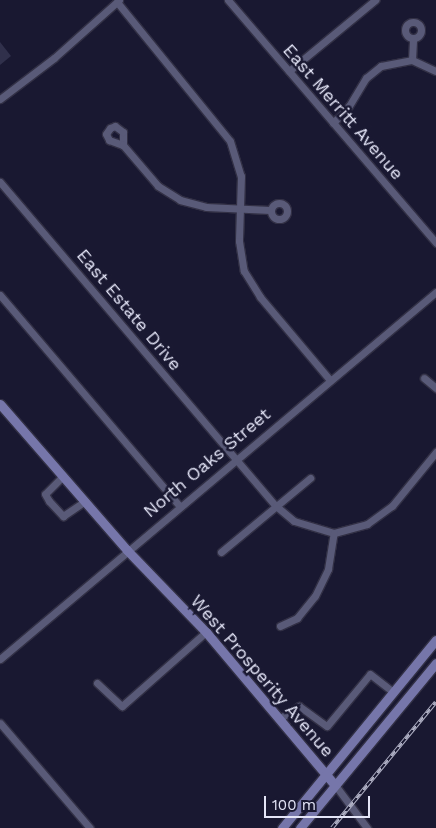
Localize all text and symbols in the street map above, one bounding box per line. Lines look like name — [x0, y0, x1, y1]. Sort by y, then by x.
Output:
street label: East Merritt Avenue — [278, 39, 408, 185]
street label: East Estate Drive — [72, 245, 186, 375]
street label: North Oaks Street — [139, 404, 275, 522]
street label: West Prosperity Avenue — [185, 590, 339, 762]
scale bar — [266, 786, 372, 818]
text: 100 m — [272, 796, 316, 814]

